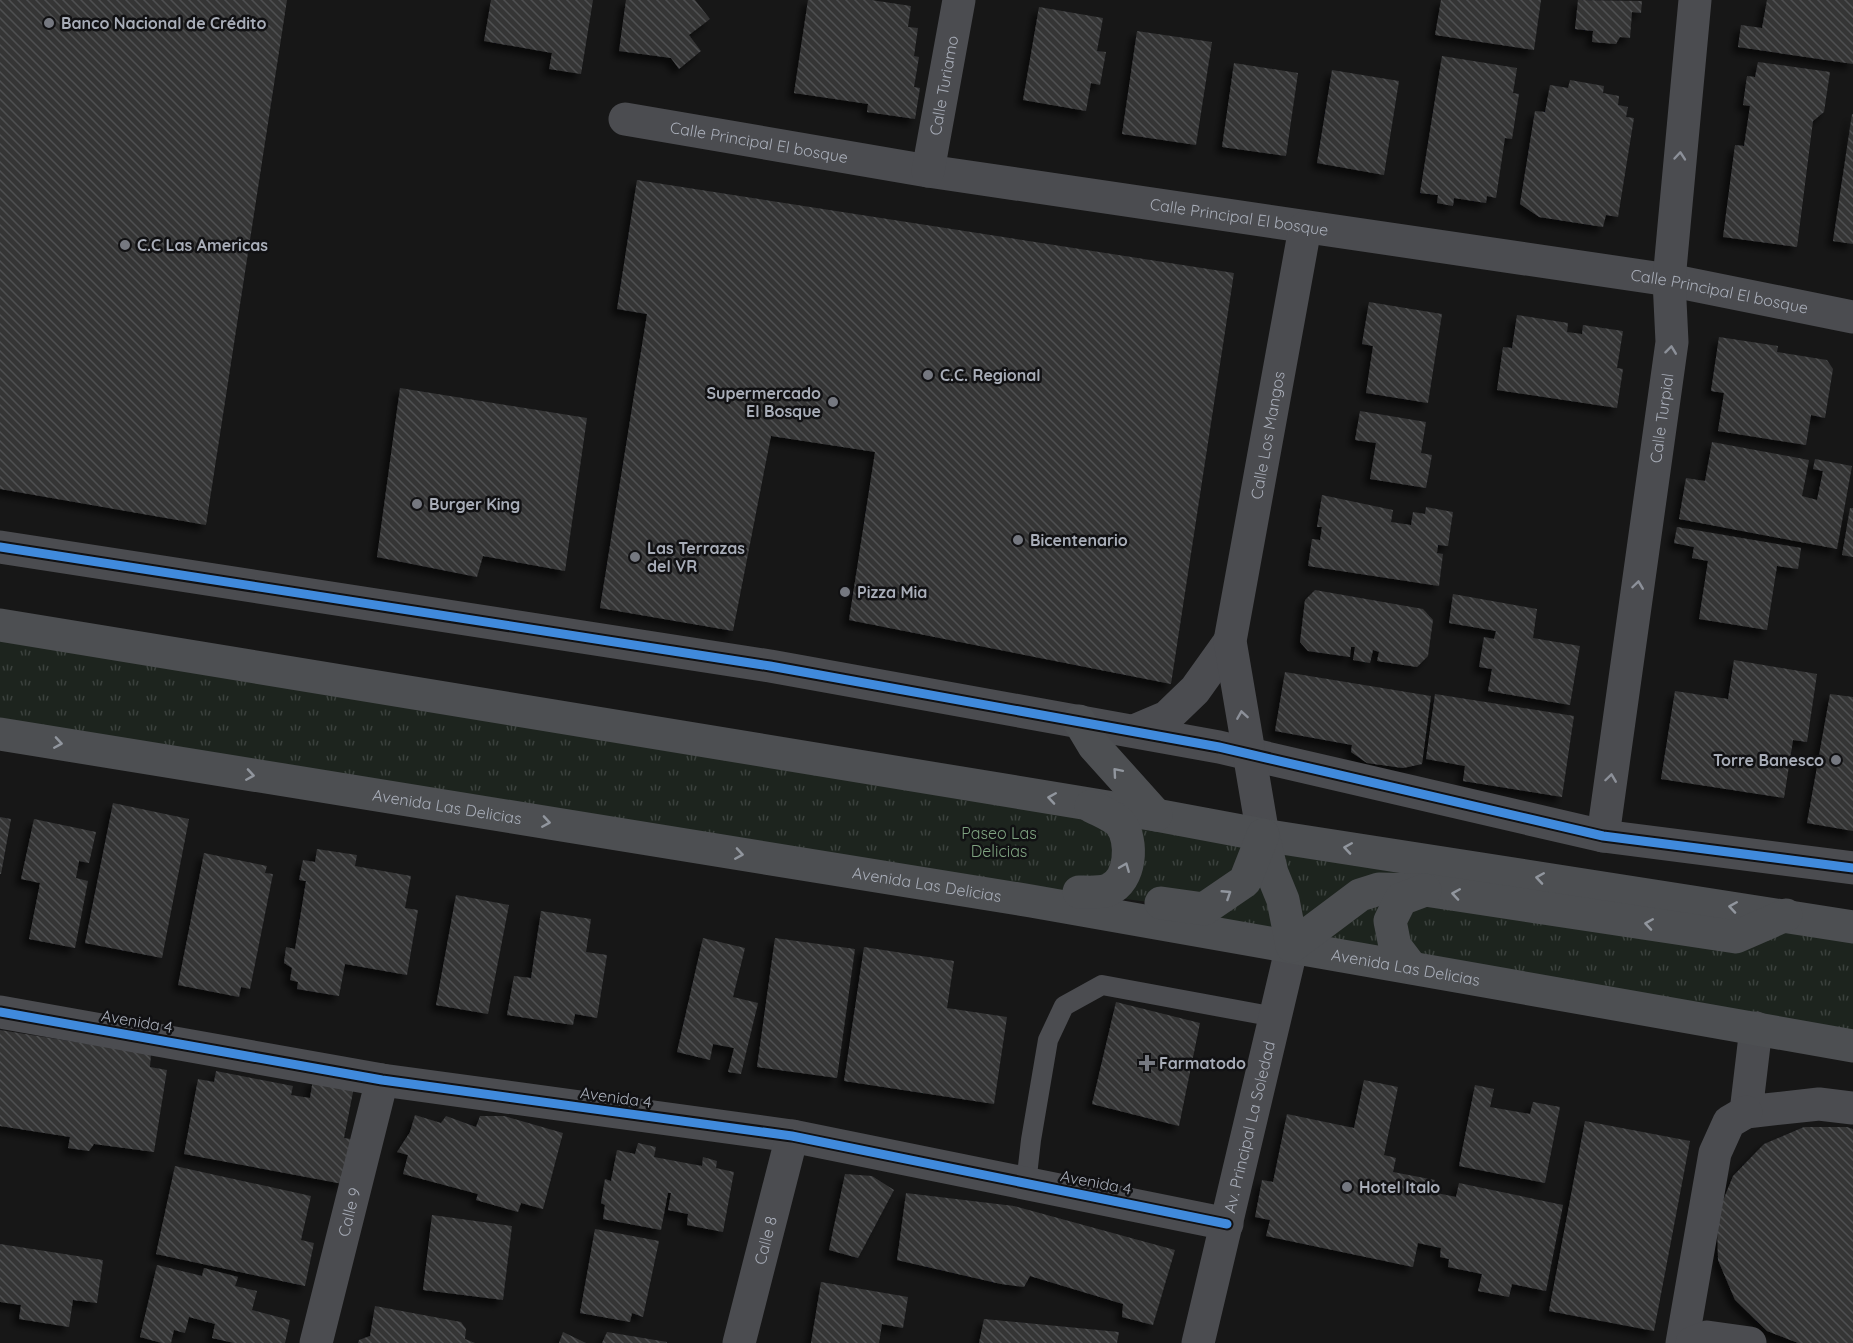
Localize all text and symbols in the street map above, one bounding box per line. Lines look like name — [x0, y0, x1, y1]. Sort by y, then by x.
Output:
place label: Banco Nacional de Crédito — [61, 13, 266, 33]
marker: Banco Nacional de Crédito — [42, 16, 56, 30]
street label: Calle Turiamo — [925, 34, 962, 137]
street label: Calle Principal El bosque — [668, 117, 850, 167]
one-way arrow — [1673, 151, 1686, 160]
street label: Calle Principal El bosque — [1149, 194, 1330, 240]
place label: C.C Las Americas — [137, 235, 268, 255]
marker: C.C Las Americas — [118, 238, 132, 252]
street label: Calle Principal El bosque — [1629, 264, 1810, 318]
one-way arrow — [1664, 346, 1676, 355]
place label: C.C. Regional — [940, 365, 1041, 385]
marker: C.C. Regional — [921, 368, 935, 382]
street label: Calle Los Mangos — [1246, 369, 1289, 501]
street label: Calle Turpial — [1645, 372, 1678, 464]
place label: Supermercado El Bosque — [706, 383, 821, 421]
marker: Supermercado El Bosque — [826, 395, 840, 409]
place label: Burger King — [429, 494, 520, 514]
marker: Burger King — [410, 497, 424, 511]
place label: Bicentenario — [1030, 530, 1128, 550]
marker: Bicentenario — [1011, 533, 1025, 547]
place label: Las Terrazas del VR — [647, 538, 745, 576]
marker: Las Terrazas del VR — [628, 550, 642, 564]
one-way arrow — [1632, 580, 1644, 589]
place label: Pizza Mia — [857, 582, 927, 602]
marker: Pizza Mia — [838, 585, 852, 599]
one-way arrow — [1237, 711, 1249, 720]
one-way arrow — [53, 737, 62, 749]
place label: Torre Banesco — [1713, 750, 1824, 770]
marker: Torre Banesco — [1829, 753, 1843, 767]
one-way arrow — [246, 768, 255, 780]
one-way arrow — [1113, 768, 1124, 779]
one-way arrow — [1605, 773, 1617, 783]
street label: Avenida Las Delicias — [371, 785, 523, 828]
one-way arrow — [1047, 792, 1057, 804]
one-way arrow — [542, 816, 551, 828]
park label: Paseo Las Delicias — [961, 823, 1037, 861]
one-way arrow — [1343, 842, 1353, 855]
one-way arrow — [734, 847, 744, 859]
street label: Avenida Las Delicias — [851, 862, 1003, 906]
one-way arrow — [1117, 862, 1130, 872]
one-way arrow — [1536, 872, 1545, 884]
one-way arrow — [1452, 889, 1461, 901]
one-way arrow — [1220, 890, 1231, 901]
one-way arrow — [1728, 902, 1738, 914]
one-way arrow — [1644, 918, 1654, 930]
street label: Avenida Las Delicias — [1330, 944, 1482, 990]
street label: Avenida 4 — [100, 1005, 174, 1037]
street label: Av. Principal La Soledad — [1219, 1039, 1279, 1215]
place label: Farmatodo — [1159, 1053, 1246, 1073]
marker: Farmatodo — [1140, 1056, 1154, 1070]
street label: Avenida 4 — [579, 1082, 653, 1112]
street label: Avenida 4 — [1059, 1165, 1133, 1199]
place label: Hotel Italo — [1359, 1177, 1440, 1197]
marker: Hotel Italo — [1340, 1180, 1354, 1194]
street label: Calle 9 — [333, 1185, 365, 1239]
street label: Calle 8 — [749, 1214, 781, 1267]

